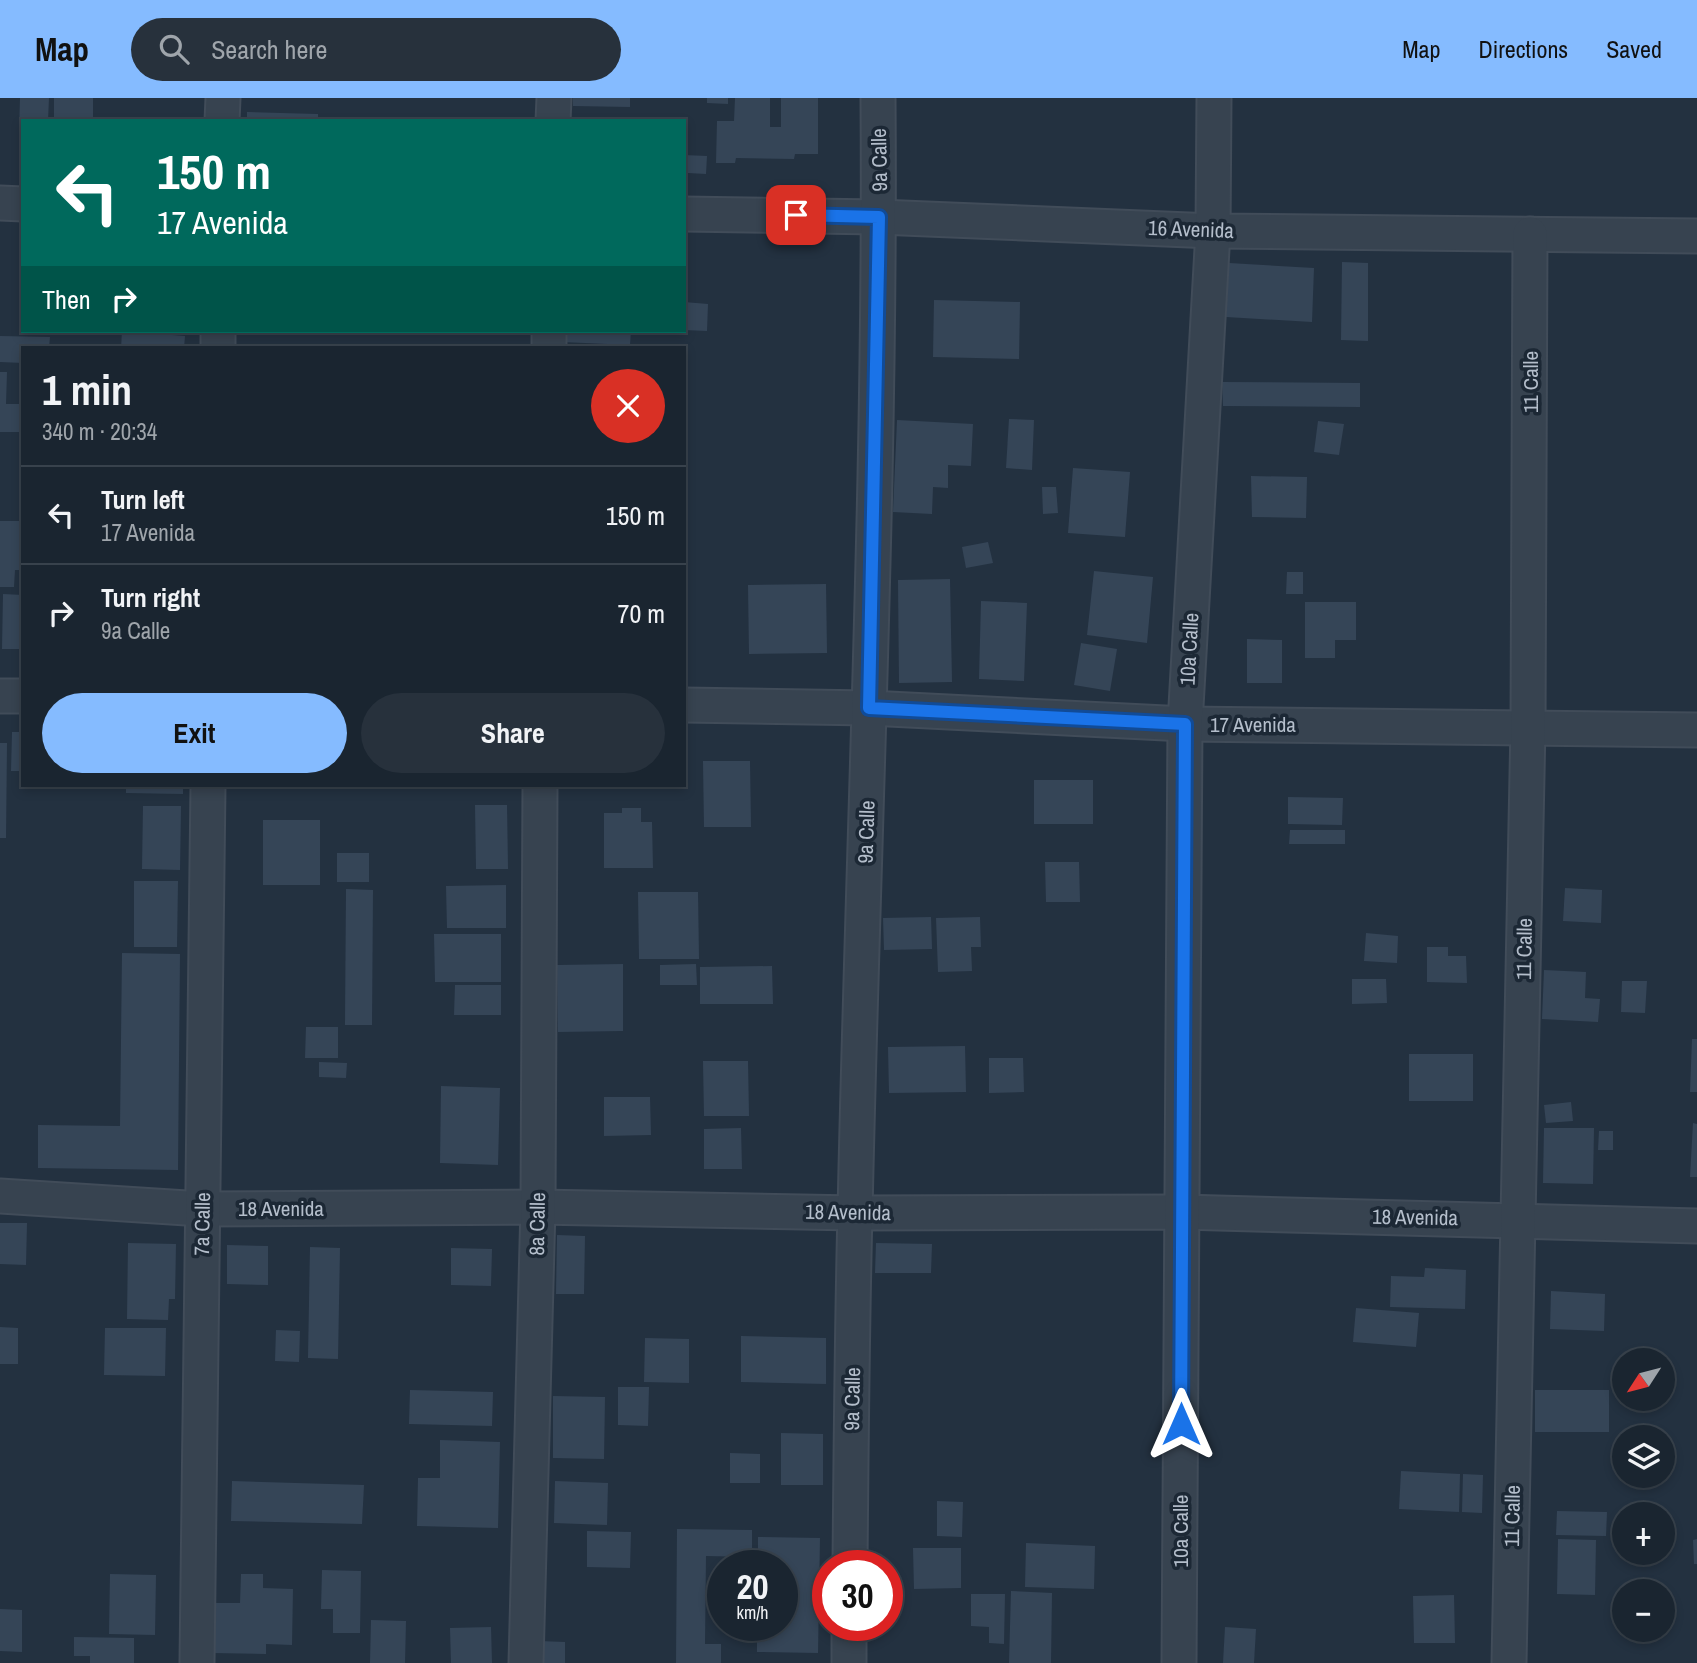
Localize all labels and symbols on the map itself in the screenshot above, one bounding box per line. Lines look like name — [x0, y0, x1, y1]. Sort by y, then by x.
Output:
street label: 9a Calle — [864, 128, 894, 192]
pin — [766, 185, 826, 245]
street label: 16 Avenida — [1148, 213, 1235, 245]
street label: 11 Calle — [1516, 351, 1545, 413]
street label: 10a Calle — [1173, 612, 1205, 686]
street label: 17 Avenida — [1210, 710, 1296, 739]
street label: 9a Calle — [850, 800, 882, 864]
street label: 11 Calle — [1509, 918, 1539, 980]
street label: 7a Calle — [187, 1192, 217, 1256]
street label: 8a Calle — [522, 1192, 552, 1256]
street label: 18 Avenida — [238, 1194, 324, 1223]
street label: 18 Avenida — [805, 1197, 892, 1227]
street label: 18 Avenida — [1372, 1202, 1459, 1232]
north arrow — [1612, 1348, 1675, 1410]
street label: 9a Calle — [837, 1367, 867, 1431]
position arrow — [1144, 1387, 1218, 1461]
street label: 11 Calle — [1497, 1485, 1527, 1547]
street label: 10a Calle — [1166, 1495, 1195, 1567]
speed limit sign: 30 — [812, 1550, 903, 1641]

